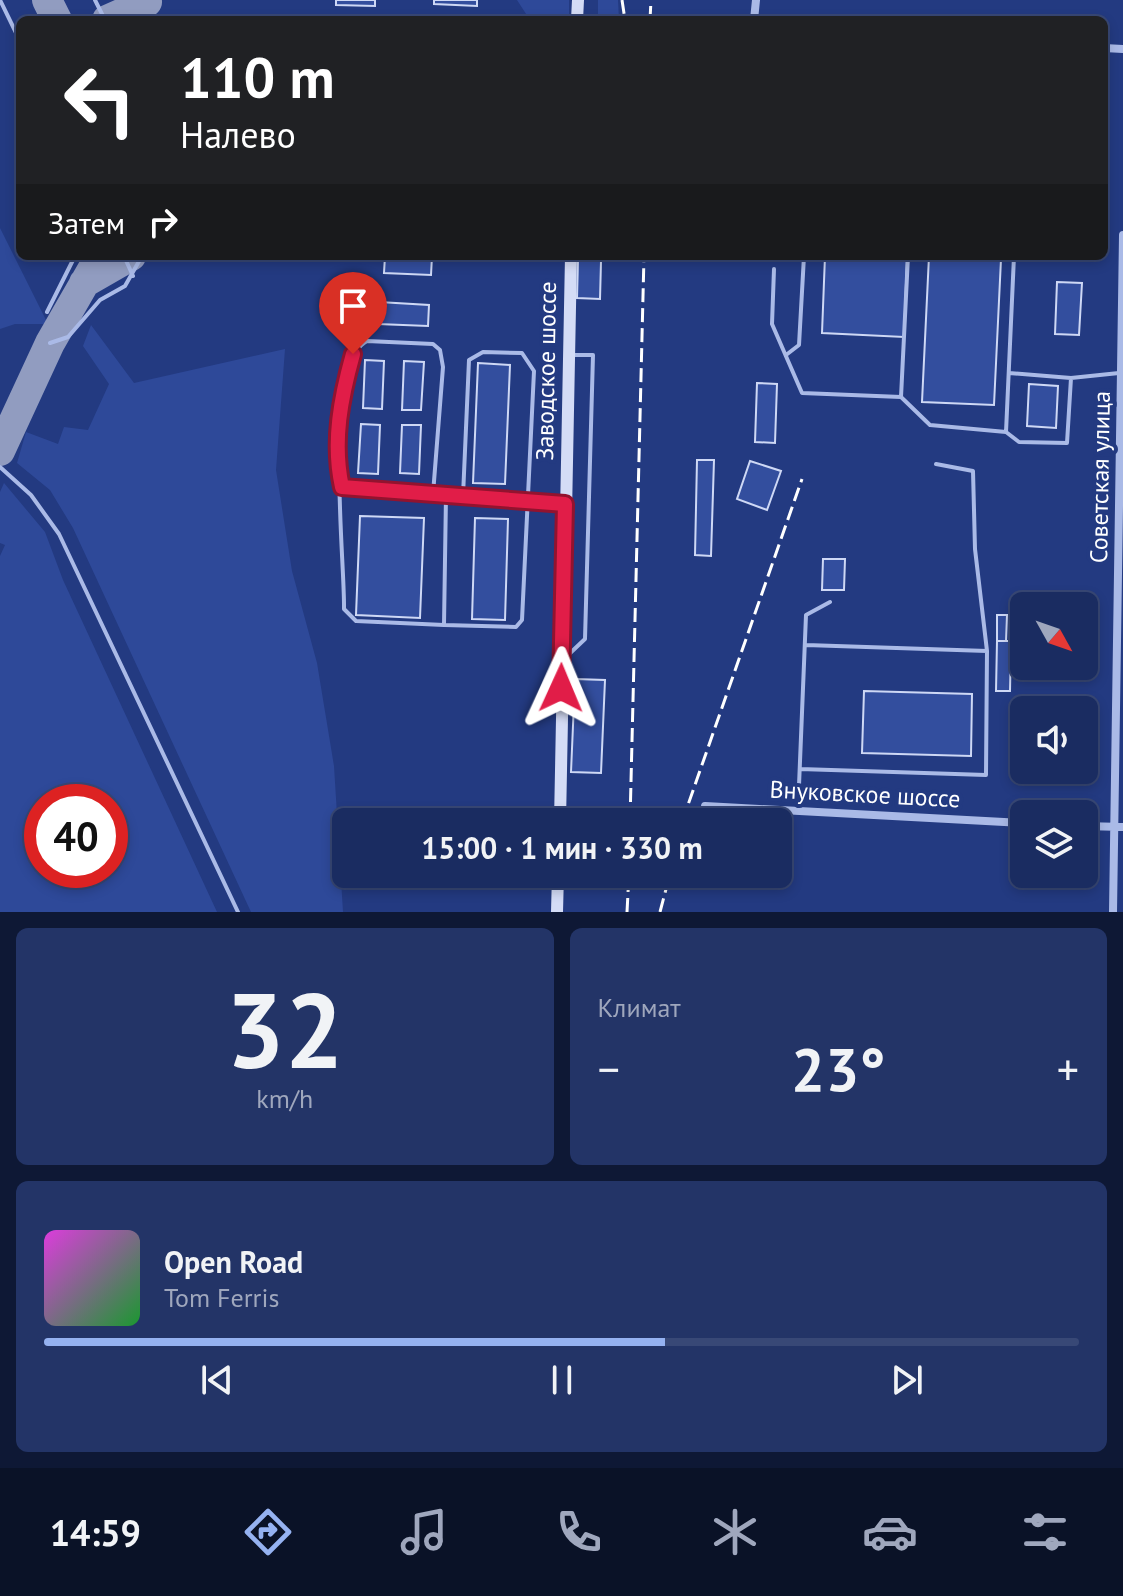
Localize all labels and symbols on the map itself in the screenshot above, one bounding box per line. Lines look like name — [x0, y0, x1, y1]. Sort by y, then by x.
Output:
pin — [319, 272, 387, 354]
street label: Заводское шоссе — [529, 281, 563, 461]
street label: Советская улица — [1083, 391, 1117, 563]
north arrow — [1010, 592, 1098, 680]
position arrow — [519, 646, 603, 730]
street label: Внуковское шоссе — [769, 774, 961, 814]
speed limit sign: 40 — [24, 784, 128, 888]

